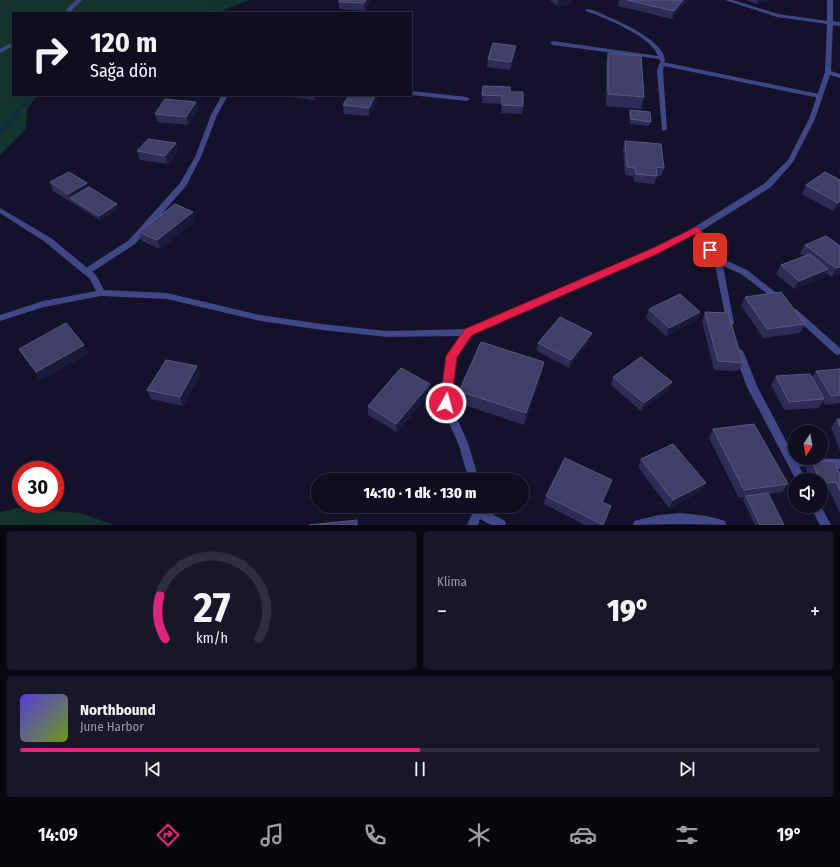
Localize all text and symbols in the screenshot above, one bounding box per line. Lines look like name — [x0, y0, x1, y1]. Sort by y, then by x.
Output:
text: 120 m — [90, 26, 157, 59]
icon: right — [24, 28, 76, 80]
text: Sağa dön — [90, 60, 157, 82]
pin — [693, 233, 727, 267]
icon: arrive — [699, 239, 721, 261]
position arrow — [425, 382, 467, 424]
north arrow — [788, 425, 828, 465]
map controls — [788, 425, 828, 513]
speed limit sign: 30 — [12, 461, 64, 513]
button: sound — [788, 473, 828, 513]
text: 14:10 · 1 dk · 130 m — [363, 484, 477, 502]
text: Klima — [437, 574, 467, 589]
text: 27 — [192, 582, 230, 632]
text: 19° — [607, 593, 650, 629]
text: − — [437, 598, 447, 625]
text: + — [810, 598, 820, 625]
text: km/h — [196, 629, 227, 646]
text: Northbound — [80, 701, 156, 719]
text: June Harbor — [80, 719, 144, 734]
icon: previous — [142, 758, 164, 780]
icon: pause — [409, 758, 431, 780]
icon: next — [676, 758, 698, 780]
icon: directions — [154, 821, 182, 849]
icon: music — [258, 821, 286, 849]
icon: phone — [361, 821, 389, 849]
icon: climate — [465, 821, 493, 849]
icon: car — [569, 821, 597, 849]
icon: filters — [673, 821, 701, 849]
text: 14:09 — [38, 824, 78, 846]
text: 19° — [777, 824, 802, 846]

